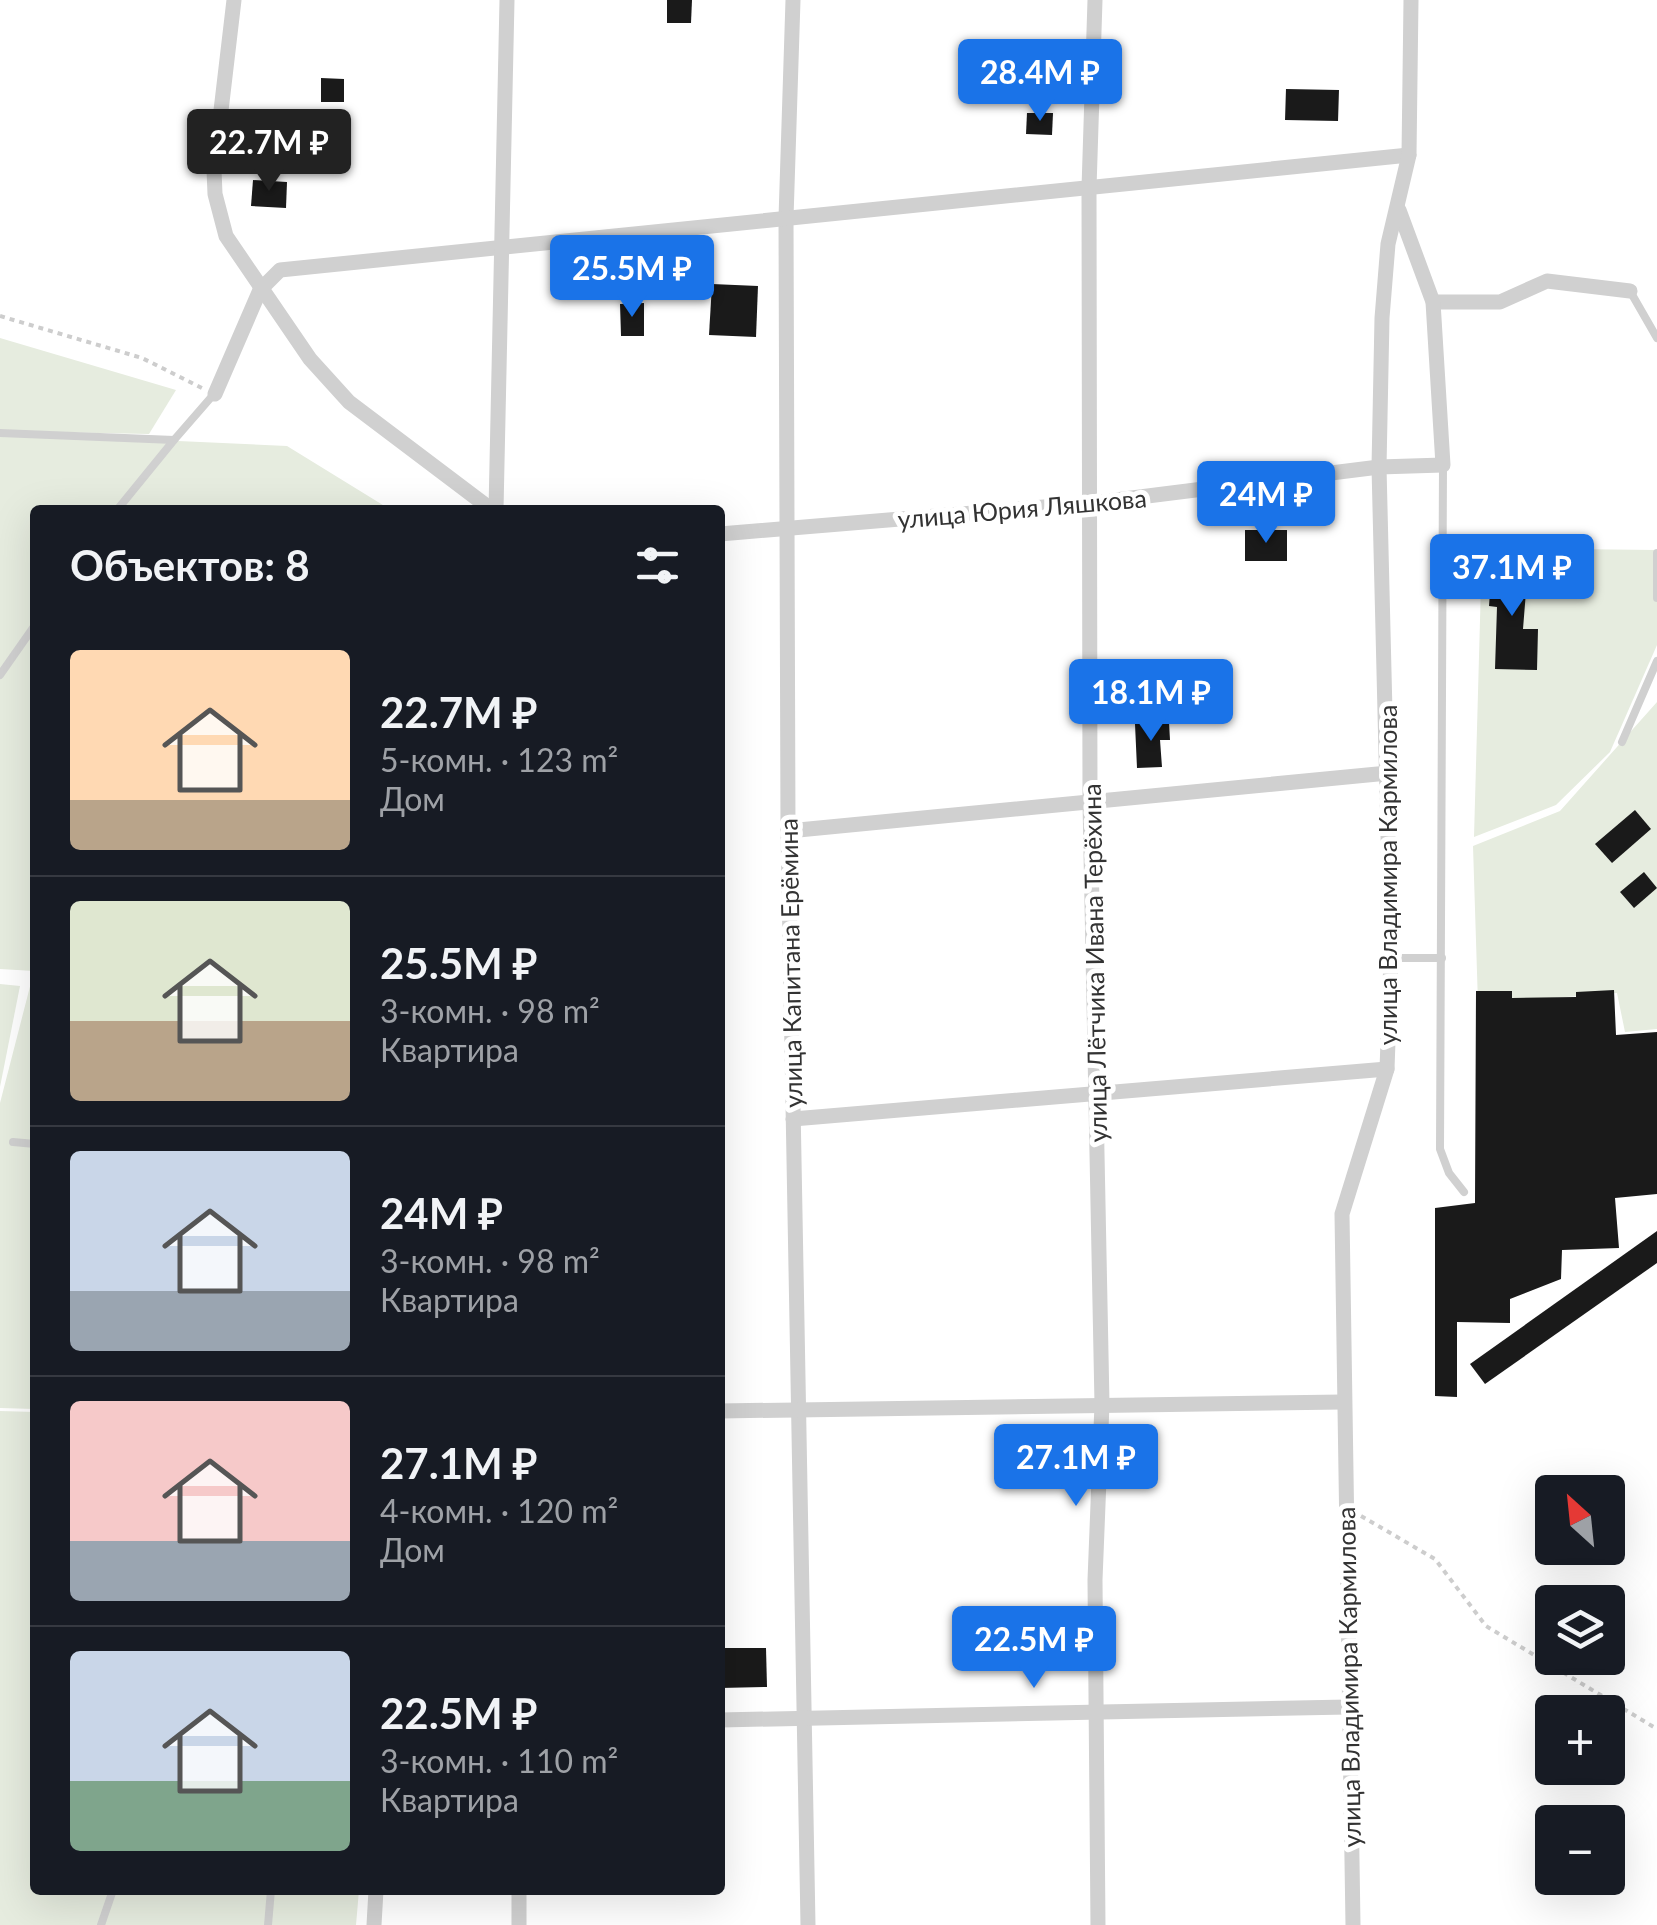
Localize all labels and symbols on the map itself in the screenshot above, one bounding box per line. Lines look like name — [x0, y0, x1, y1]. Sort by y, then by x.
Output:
pin: 28.4M ₽ — [948, 39, 1132, 124]
pin: 22.7M ₽ — [177, 109, 361, 194]
pin: 25.5M ₽ — [540, 235, 724, 320]
pin: 24M ₽ — [1196, 461, 1336, 546]
street label: улица Юрия Ляшкова — [896, 482, 1148, 534]
pin: 37.1M ₽ — [1420, 534, 1604, 619]
pin: 18.1M ₽ — [1059, 659, 1243, 744]
street label: улица Владимира Кармилова — [1372, 705, 1402, 1045]
street label: улица Лётчика Ивана Терёхина — [1076, 783, 1112, 1143]
street label: улица Капитана Ерёмина — [772, 818, 808, 1108]
pin: 27.1M ₽ — [984, 1424, 1168, 1509]
north arrow — [1535, 1475, 1625, 1565]
street label: улица Владимира Кармилова — [1330, 1506, 1366, 1848]
pin: 22.5M ₽ — [942, 1606, 1126, 1691]

